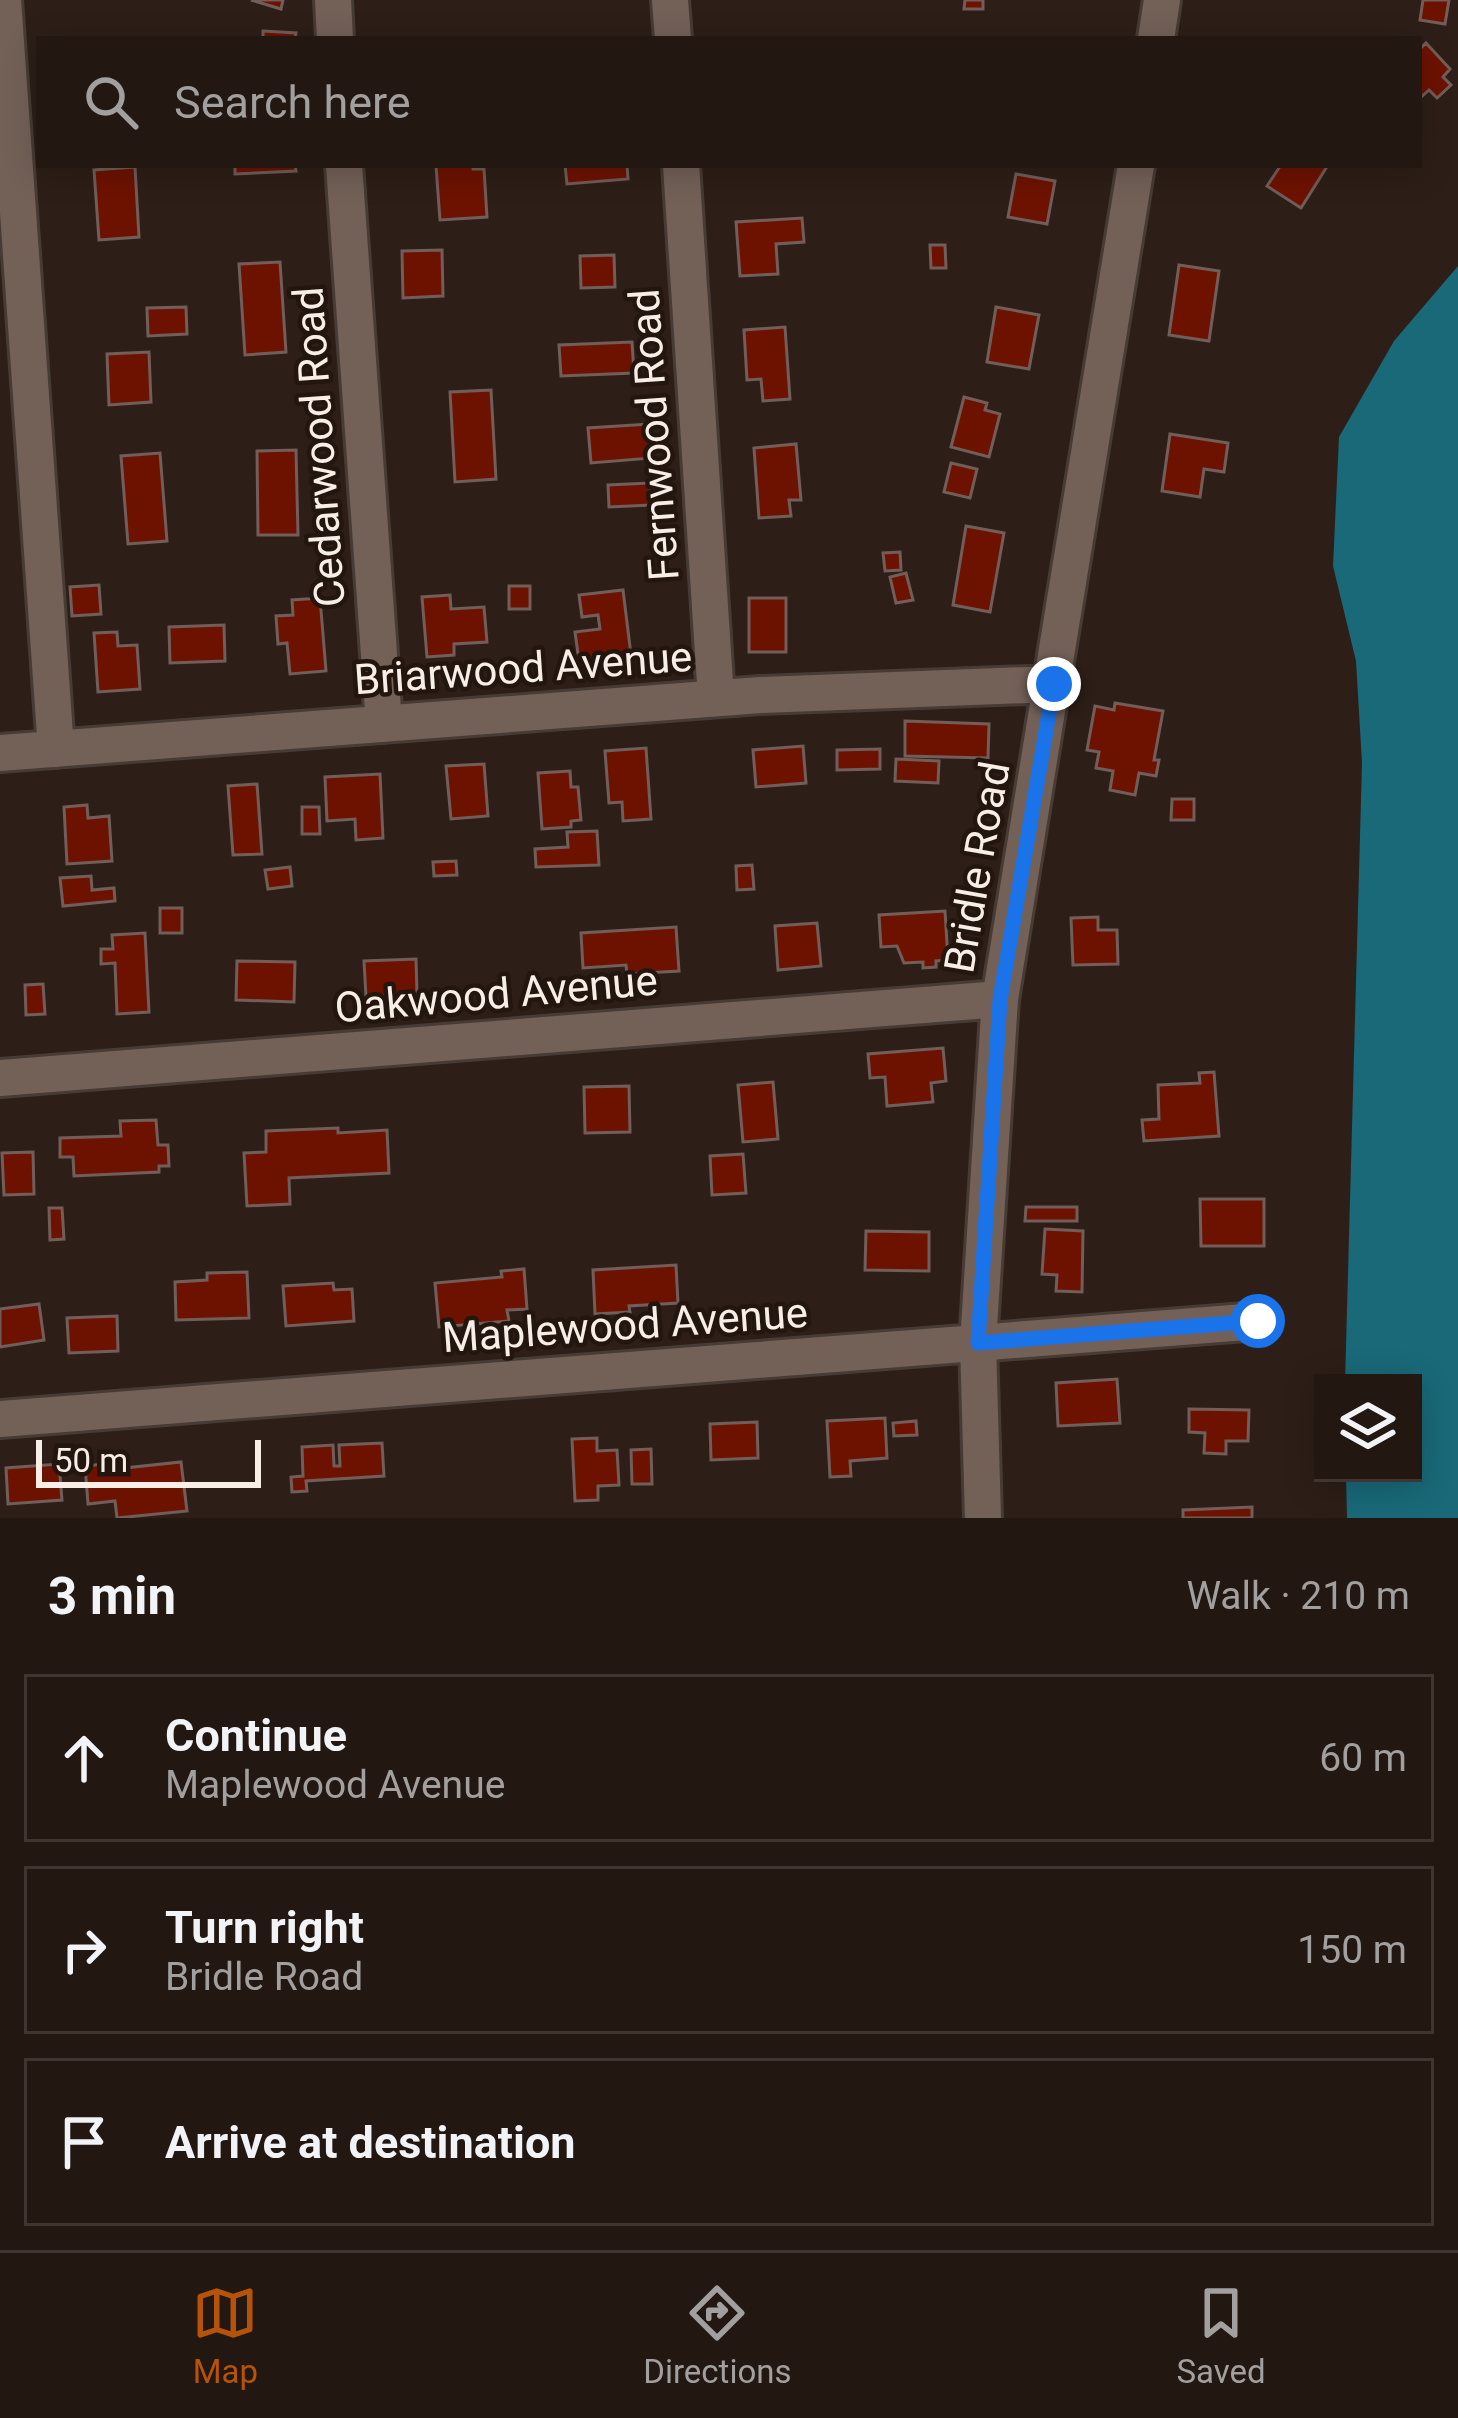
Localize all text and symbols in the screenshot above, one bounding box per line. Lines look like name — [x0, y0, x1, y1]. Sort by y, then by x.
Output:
search box — [36, 36, 1422, 168]
icon: search — [78, 69, 144, 135]
text: Search here — [174, 76, 411, 129]
street label: Cedarwood Road — [283, 285, 355, 609]
street label: Fernwood Road — [619, 287, 689, 583]
street label: Briarwood Avenue — [352, 632, 694, 704]
route end — [1027, 657, 1081, 711]
street label: Bridle Road — [934, 758, 1020, 976]
street label: Oakwood Avenue — [333, 955, 659, 1033]
street label: Maplewood Avenue — [440, 1288, 810, 1362]
route start — [1231, 1294, 1285, 1348]
map controls — [1314, 1374, 1422, 1482]
button: layers — [1314, 1374, 1422, 1482]
scale bar — [36, 1434, 261, 1487]
text: 50 m — [54, 1441, 128, 1480]
text: 3 min — [48, 1567, 176, 1626]
text: Walk · 210 m — [1186, 1573, 1410, 1619]
text: Continue — [165, 1709, 347, 1762]
icon: ahead — [51, 1725, 117, 1791]
text: 60 m — [1319, 1735, 1407, 1781]
text: Maplewood Avenue — [165, 1762, 505, 1808]
text: Turn right — [165, 1901, 364, 1954]
icon: right — [51, 1917, 117, 1983]
text: 150 m — [1297, 1927, 1407, 1973]
text: Bridle Road — [165, 1954, 363, 2000]
icon: arrive — [51, 2109, 117, 2175]
text: Arrive at destination — [165, 2116, 576, 2169]
tab: Map — [192, 2280, 258, 2391]
tab: Directions — [643, 2280, 792, 2391]
tab: Saved — [1176, 2280, 1266, 2391]

